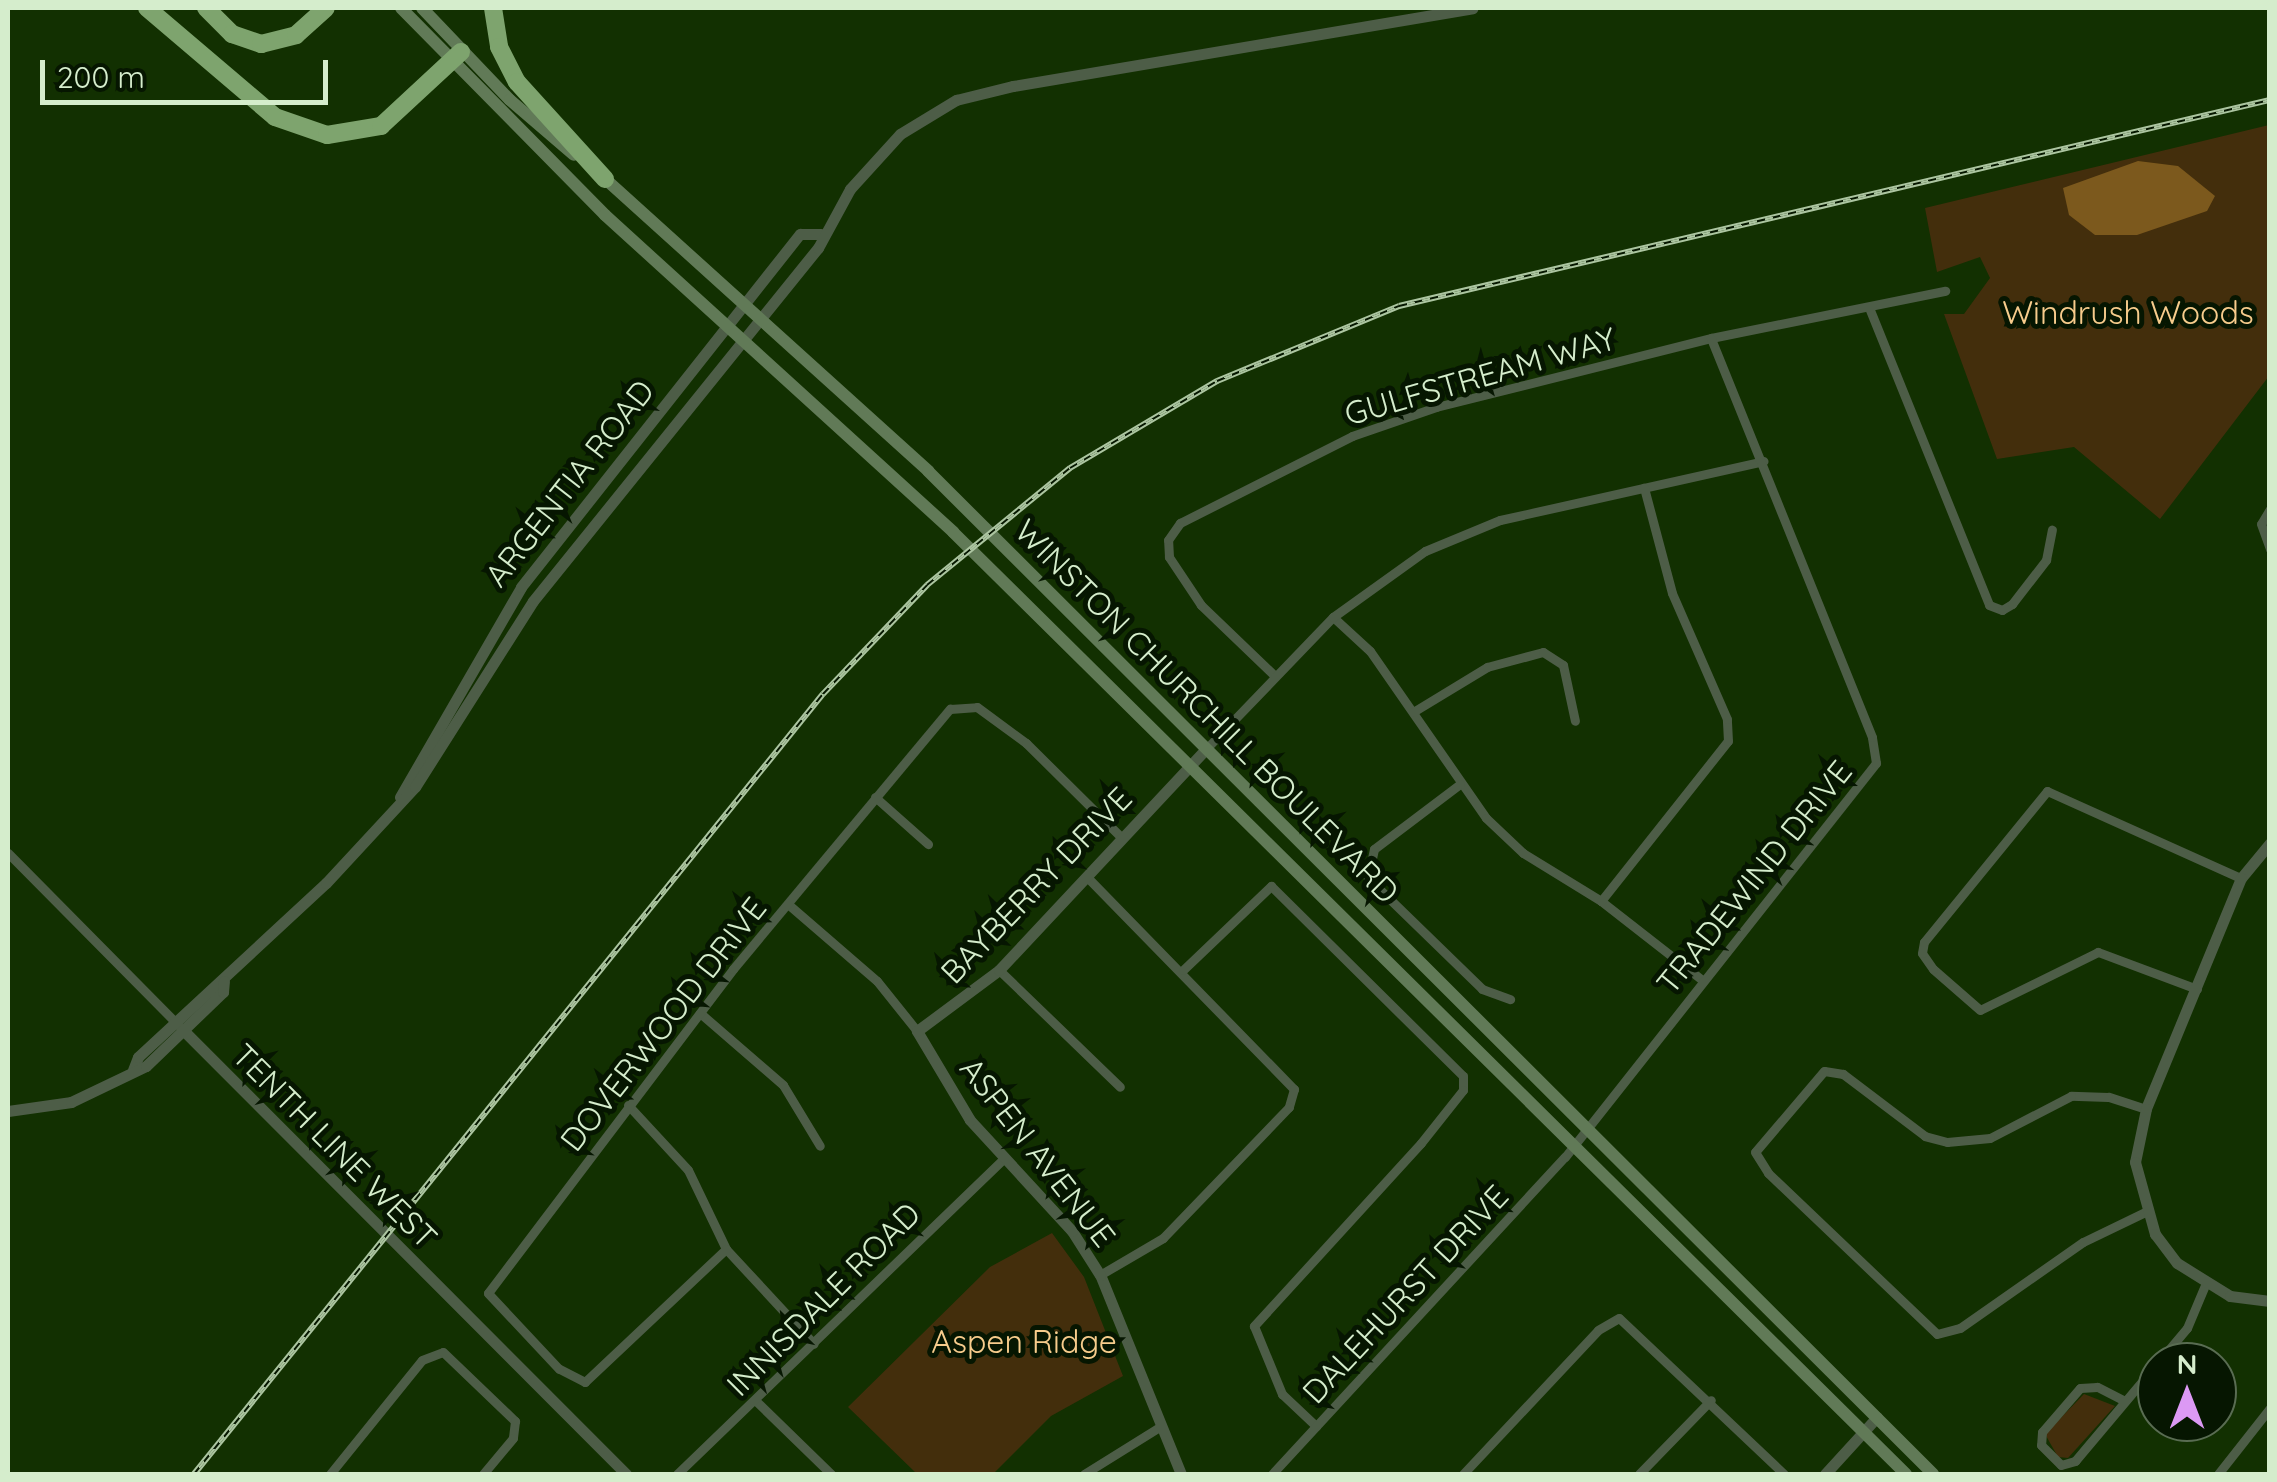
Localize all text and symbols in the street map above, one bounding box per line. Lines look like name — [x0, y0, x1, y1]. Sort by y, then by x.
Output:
scale bar — [45, 40, 332, 102]
text: 200 m — [57, 58, 145, 96]
park label: Windrush Woods — [2002, 293, 2254, 331]
street label: GULFSTREAM WAY — [1340, 319, 1620, 433]
street label: ARGENTIA ROAD — [476, 372, 662, 594]
street label: WINSTON CHURCHILL BOULEVARD — [1007, 511, 1407, 911]
street label: TRADEWIND DRIVE — [1648, 753, 1860, 1001]
street label: BAYBERRY DRIVE — [933, 779, 1139, 991]
street label: DOVERWOOD DRIVE — [552, 889, 774, 1159]
street label: TENTH LINE WEST — [225, 1036, 445, 1256]
street label: ASPEN AVENUE — [952, 1050, 1124, 1254]
street label: DALEHURST DRIVE — [1294, 1177, 1516, 1411]
street label: INNISDALE ROAD — [718, 1194, 928, 1404]
park label: Aspen Ridge — [931, 1322, 1117, 1360]
north arrow — [2137, 1342, 2237, 1442]
text: N — [2177, 1346, 2197, 1381]

